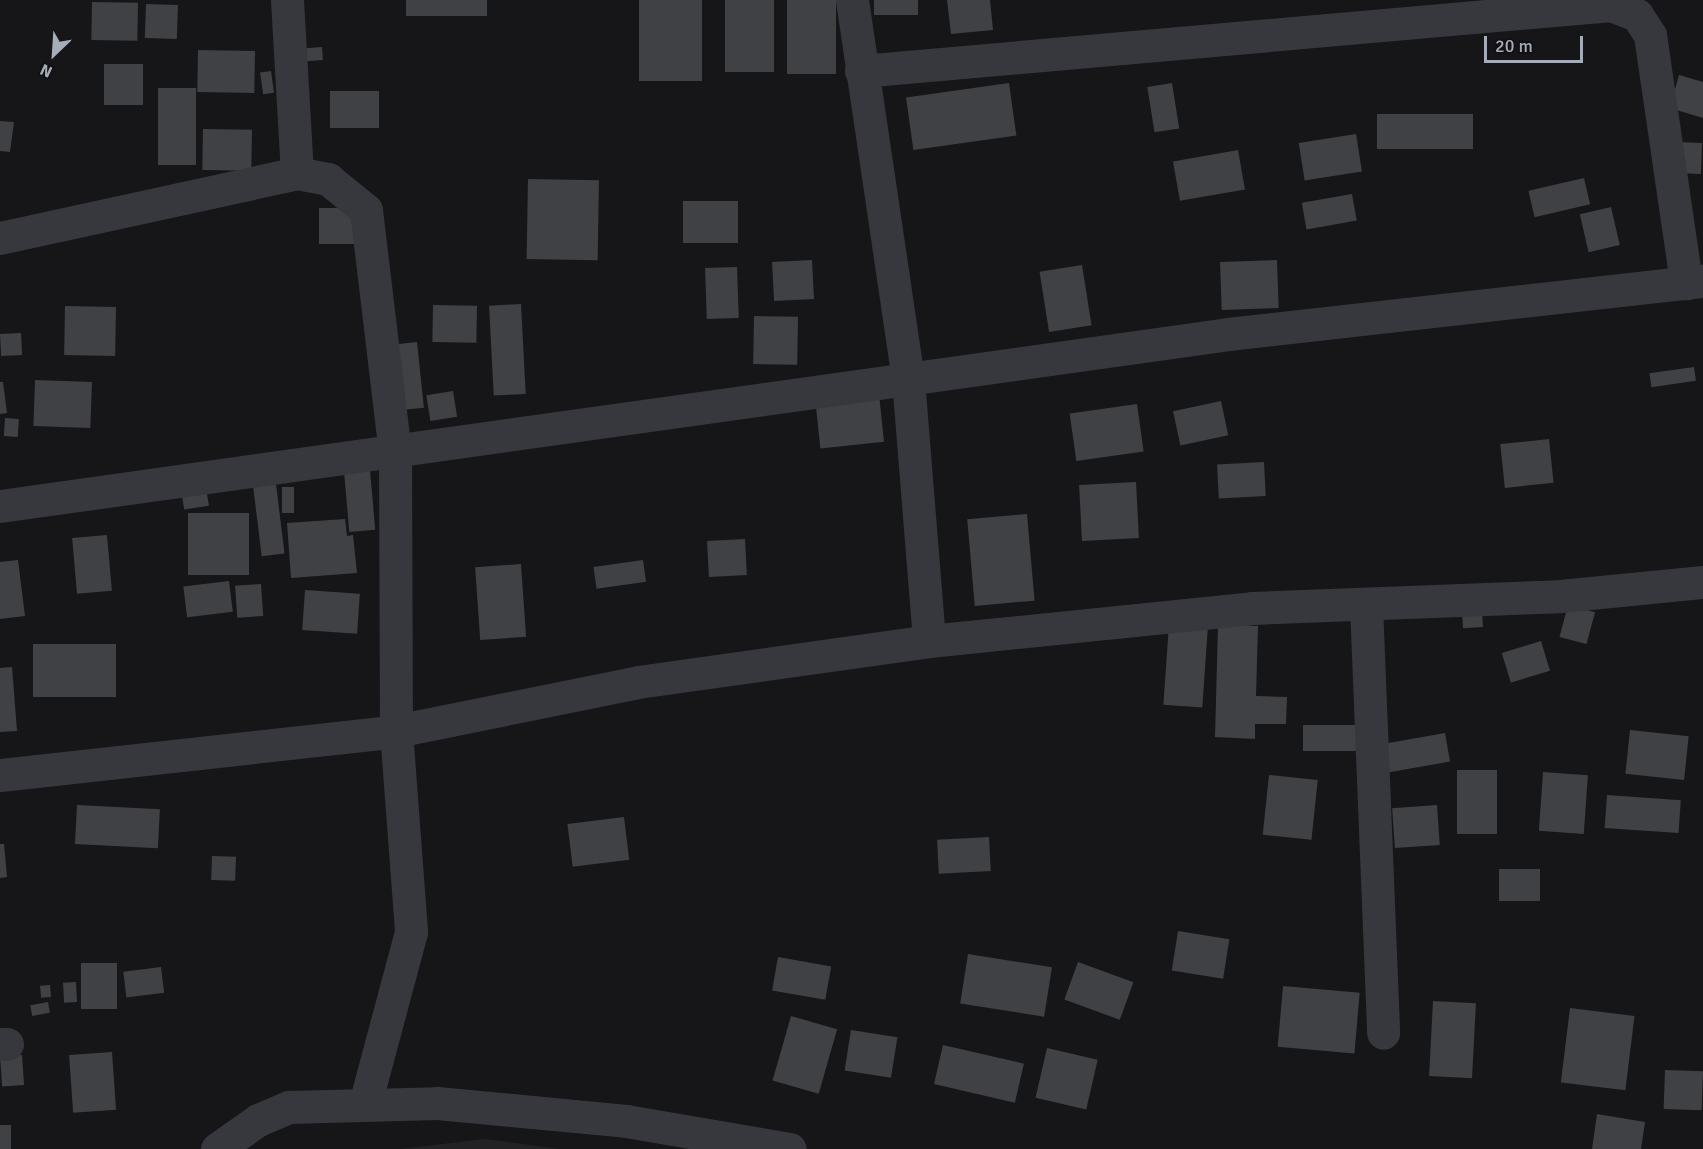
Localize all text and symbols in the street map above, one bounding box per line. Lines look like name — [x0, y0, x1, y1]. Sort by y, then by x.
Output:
north arrow — [24, 24, 84, 84]
scale bar — [1487, 24, 1586, 62]
text: 20 m — [1495, 35, 1533, 57]
text: N — [37, 59, 56, 82]

